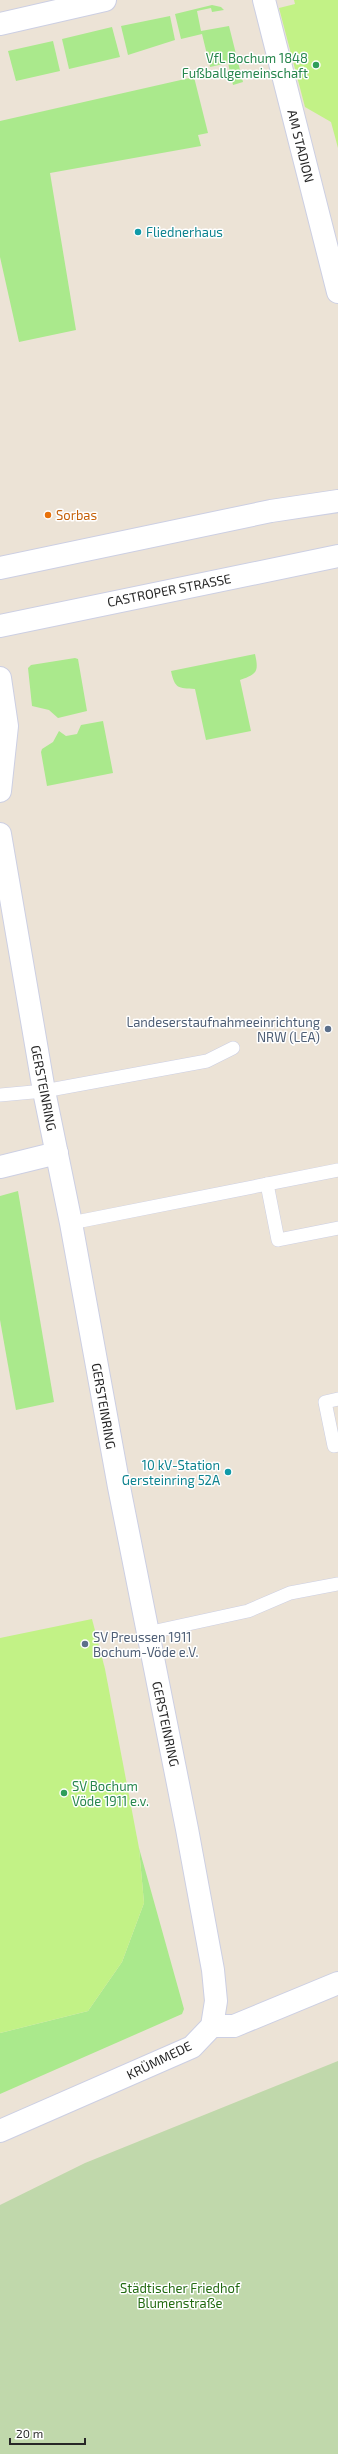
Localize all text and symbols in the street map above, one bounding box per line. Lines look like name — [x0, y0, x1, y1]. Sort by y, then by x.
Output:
place label: VfL Bochum 1848 Fußballgemeinschaft — [182, 50, 308, 81]
marker: VfL Bochum 1848 Fußballgemeinschaft — [311, 60, 321, 70]
street label: AM STADION — [284, 108, 318, 184]
place label: Fliednerhaus — [146, 224, 223, 240]
marker: Fliednerhaus — [133, 227, 143, 237]
place label: Sorbas — [56, 507, 97, 523]
marker: Sorbas — [43, 510, 53, 520]
street label: CASTROPER STRASSE — [106, 570, 232, 610]
place label: Landeserstaufnahmeeinrichtung NRW (LEA) — [126, 1014, 320, 1045]
marker: Landeserstaufnahmeeinrichtung NRW (LEA) — [323, 1024, 333, 1034]
street label: GERSTEINRING — [28, 1044, 60, 1132]
street label: GERSTEINRING — [89, 1362, 119, 1450]
place label: 10 kV-Station Gersteinring 52A — [122, 1457, 220, 1488]
marker: 10 kV-Station Gersteinring 52A — [223, 1467, 233, 1477]
place label: SV Preussen 1911 Bochum-Vöde e.V. — [93, 1629, 199, 1660]
marker: SV Preussen 1911 Bochum-Vöde e.V. — [80, 1639, 90, 1649]
street label: GERSTEINRING — [149, 1680, 183, 1768]
place label: SV Bochum Vöde 1911 e.v. — [72, 1778, 149, 1809]
marker: SV Bochum Vöde 1911 e.v. — [59, 1788, 69, 1798]
street label: KRÜMMEDE — [124, 2037, 194, 2083]
park label: Städtischer Friedhof Blumenstraße — [120, 2280, 241, 2311]
scale bar — [10, 2420, 85, 2446]
text: 20 m — [16, 2426, 43, 2440]

